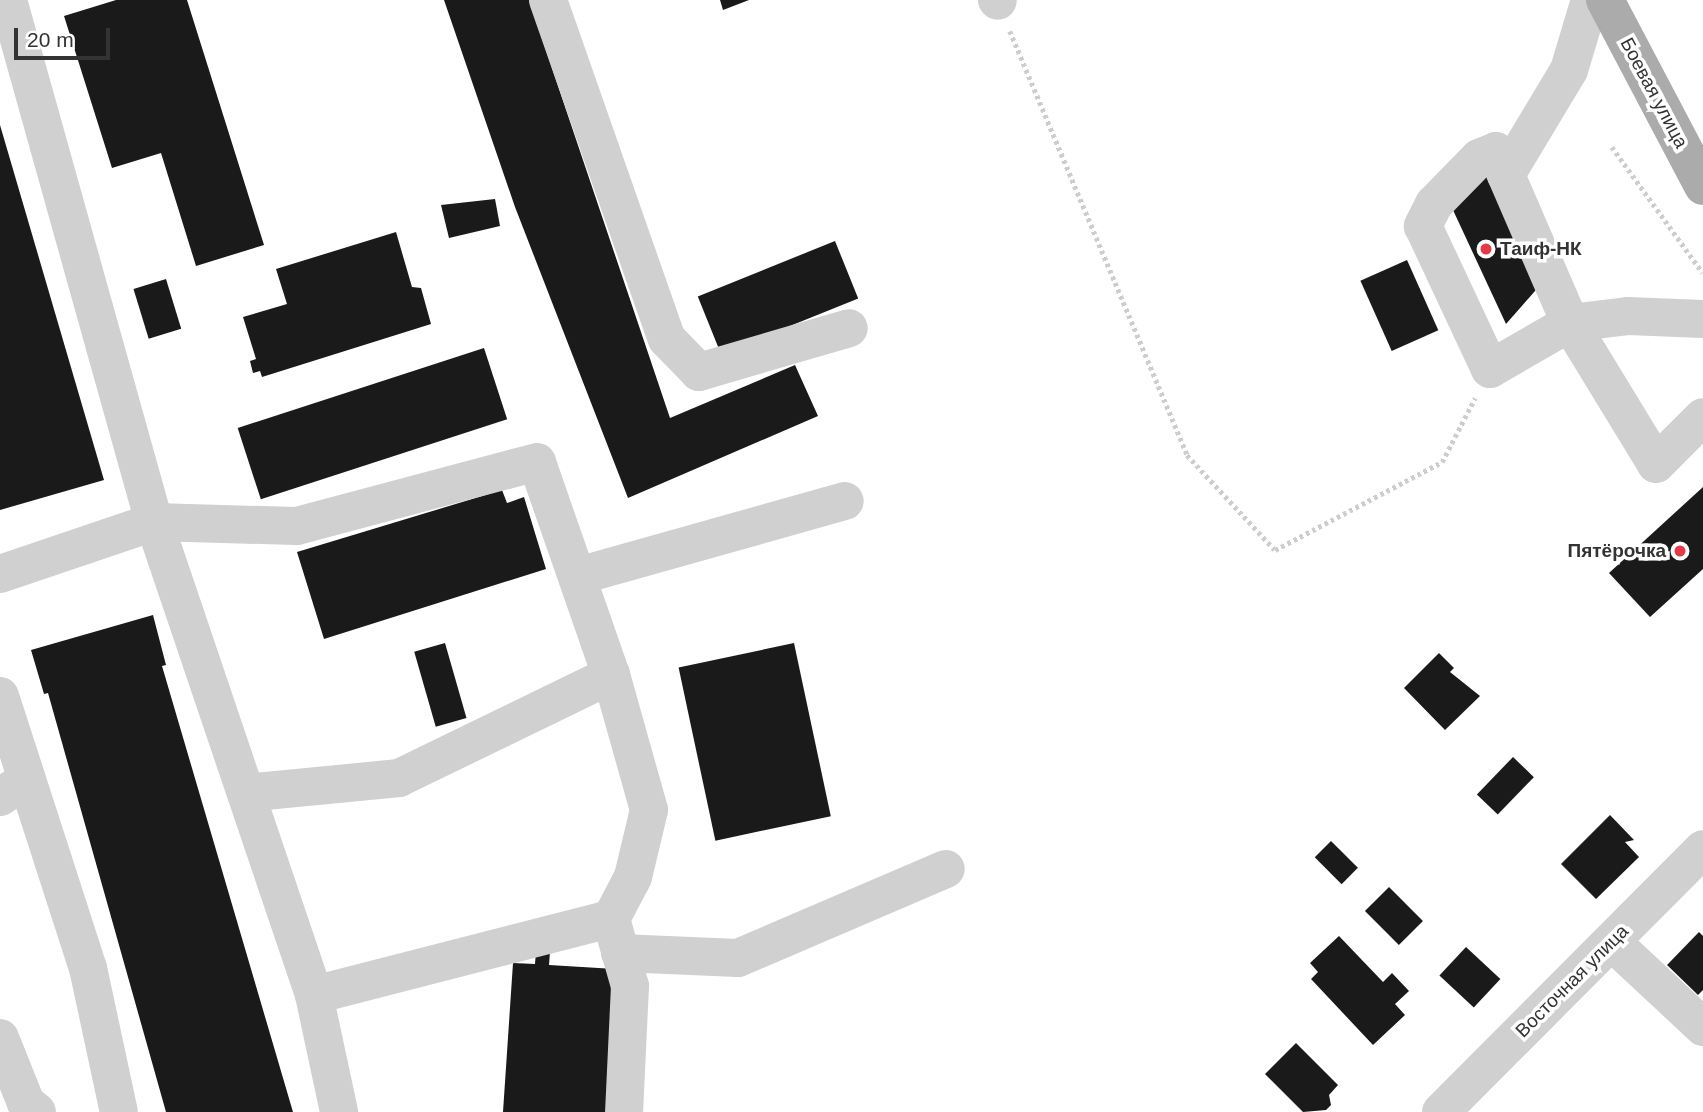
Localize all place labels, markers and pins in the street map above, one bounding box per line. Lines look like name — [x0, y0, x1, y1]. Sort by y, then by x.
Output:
place label: Таиф-НК — [1500, 238, 1582, 260]
marker: Таиф-НК — [1478, 241, 1494, 257]
place label: Пятёрочка — [1568, 540, 1666, 562]
marker: Пятёрочка — [1672, 543, 1688, 559]

